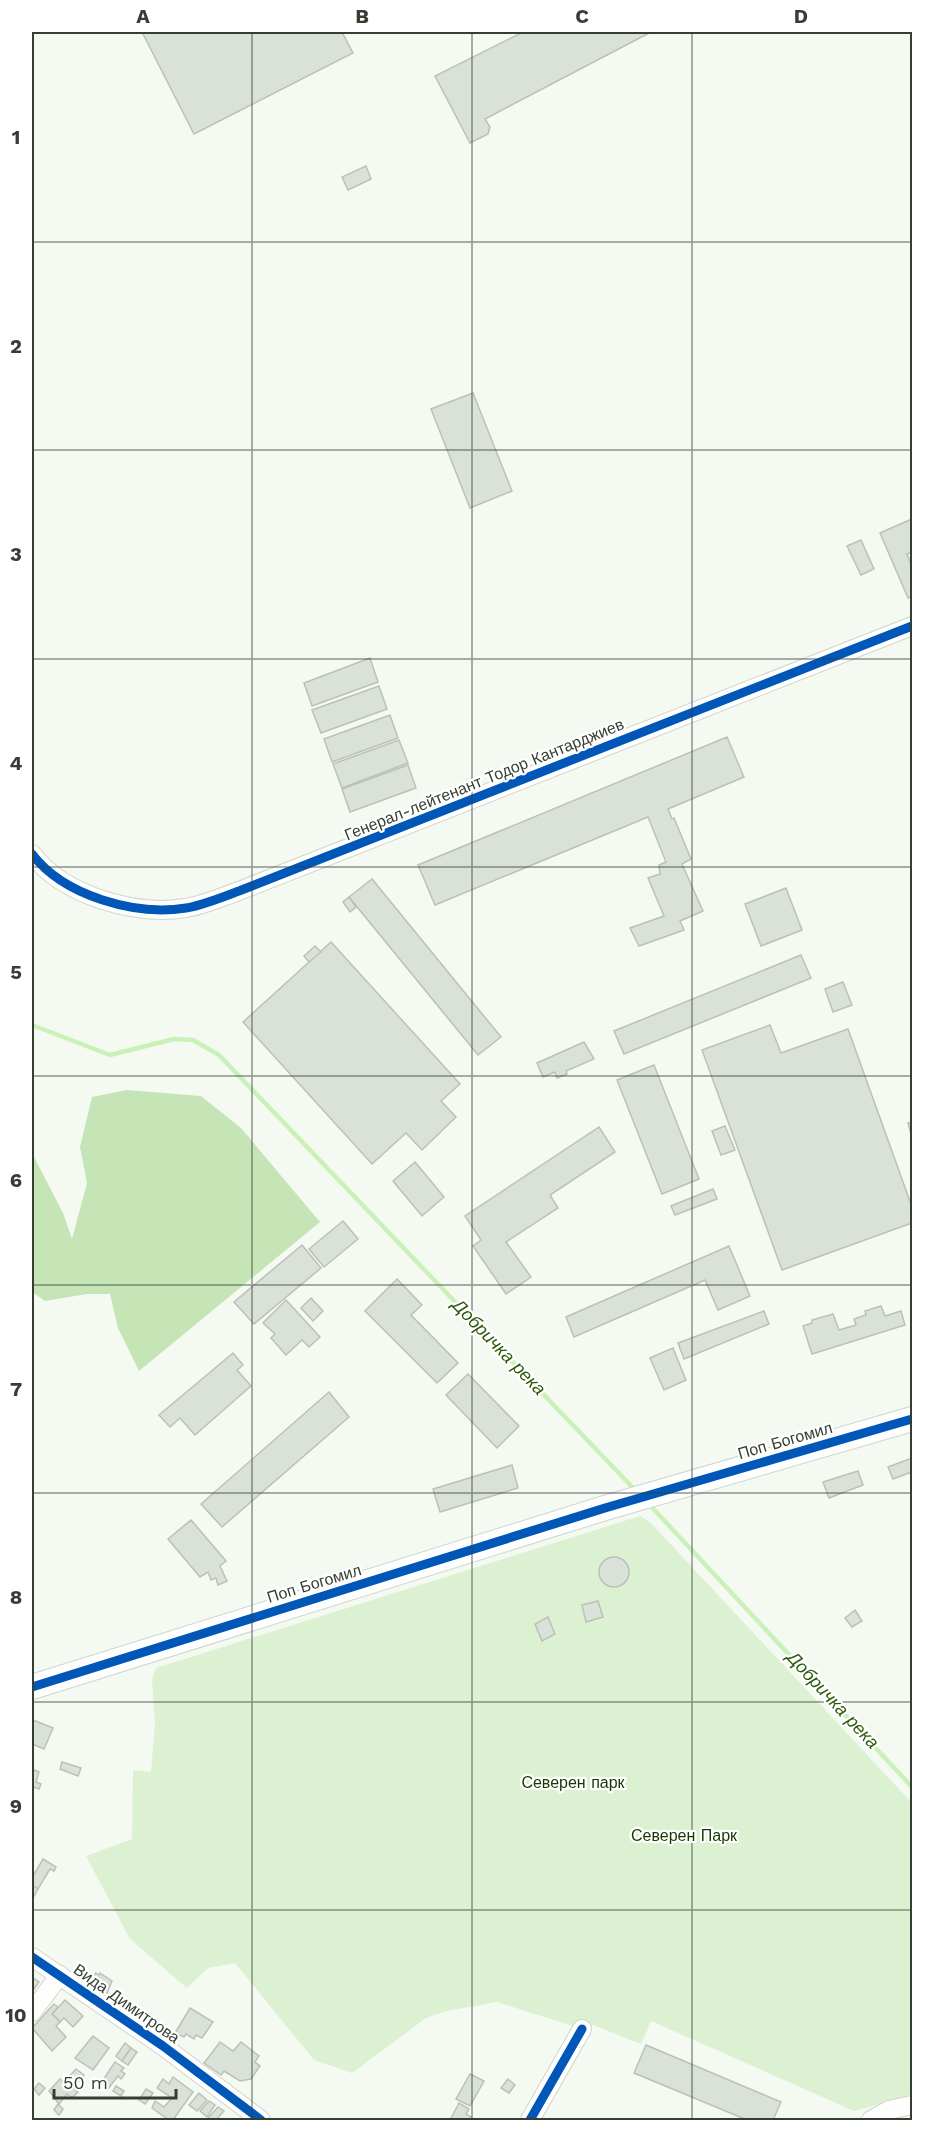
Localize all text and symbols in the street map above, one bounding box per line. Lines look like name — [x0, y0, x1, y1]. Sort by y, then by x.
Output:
text: A — [136, 4, 150, 28]
text: B — [355, 4, 369, 28]
text: C — [575, 4, 589, 28]
text: D — [794, 4, 808, 28]
text: 1 — [12, 125, 20, 149]
text: 2 — [10, 334, 22, 358]
text: 3 — [10, 542, 22, 566]
street label: Генерал-лейтенант Тодор Кантарджиев — [342, 715, 627, 844]
text: 4 — [10, 751, 23, 775]
text: 5 — [10, 960, 22, 984]
text: 6 — [10, 1168, 22, 1192]
water label: Добричка река — [447, 1293, 550, 1399]
text: 7 — [10, 1377, 22, 1401]
street label: Поп Богомил — [736, 1418, 835, 1463]
street label: Поп Богомил — [265, 1560, 364, 1607]
text: 8 — [10, 1585, 22, 1609]
water label: Добричка река — [782, 1645, 884, 1753]
park label: Северен парк — [521, 1773, 626, 1792]
text: 9 — [10, 1794, 22, 1818]
park label: Северен Парк — [631, 1826, 738, 1845]
street label: Вида Димитрова — [70, 1960, 184, 2047]
text: 10 — [5, 2003, 27, 2027]
scale bar — [54, 2062, 176, 2100]
text: 50 m — [63, 2072, 108, 2093]

